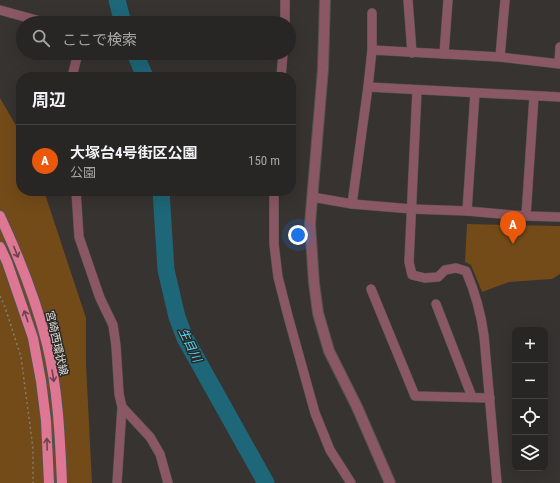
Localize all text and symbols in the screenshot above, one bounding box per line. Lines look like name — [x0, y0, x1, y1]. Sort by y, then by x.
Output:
search box — [16, 16, 296, 60]
icon: search — [30, 27, 52, 49]
text: ここで検索 — [62, 31, 137, 49]
text: 周辺 — [32, 90, 66, 110]
text: 大塚台4号街区公園 — [70, 144, 198, 162]
text: A — [41, 153, 49, 168]
text: 150 m — [248, 153, 280, 168]
text: 公園 — [70, 165, 96, 180]
pin: A — [500, 211, 526, 244]
your location — [288, 225, 308, 245]
one-way arrow — [13, 245, 20, 257]
street label: 宮崎西環状線 — [43, 309, 70, 377]
one-way arrow — [21, 311, 29, 323]
water label: 生目川 — [176, 326, 205, 366]
map controls — [512, 327, 548, 471]
button: + — [512, 327, 548, 363]
button: − — [512, 363, 548, 399]
one-way arrow — [49, 369, 57, 382]
button: locate — [512, 399, 548, 435]
button: layers — [512, 435, 548, 471]
one-way arrow — [44, 438, 51, 451]

